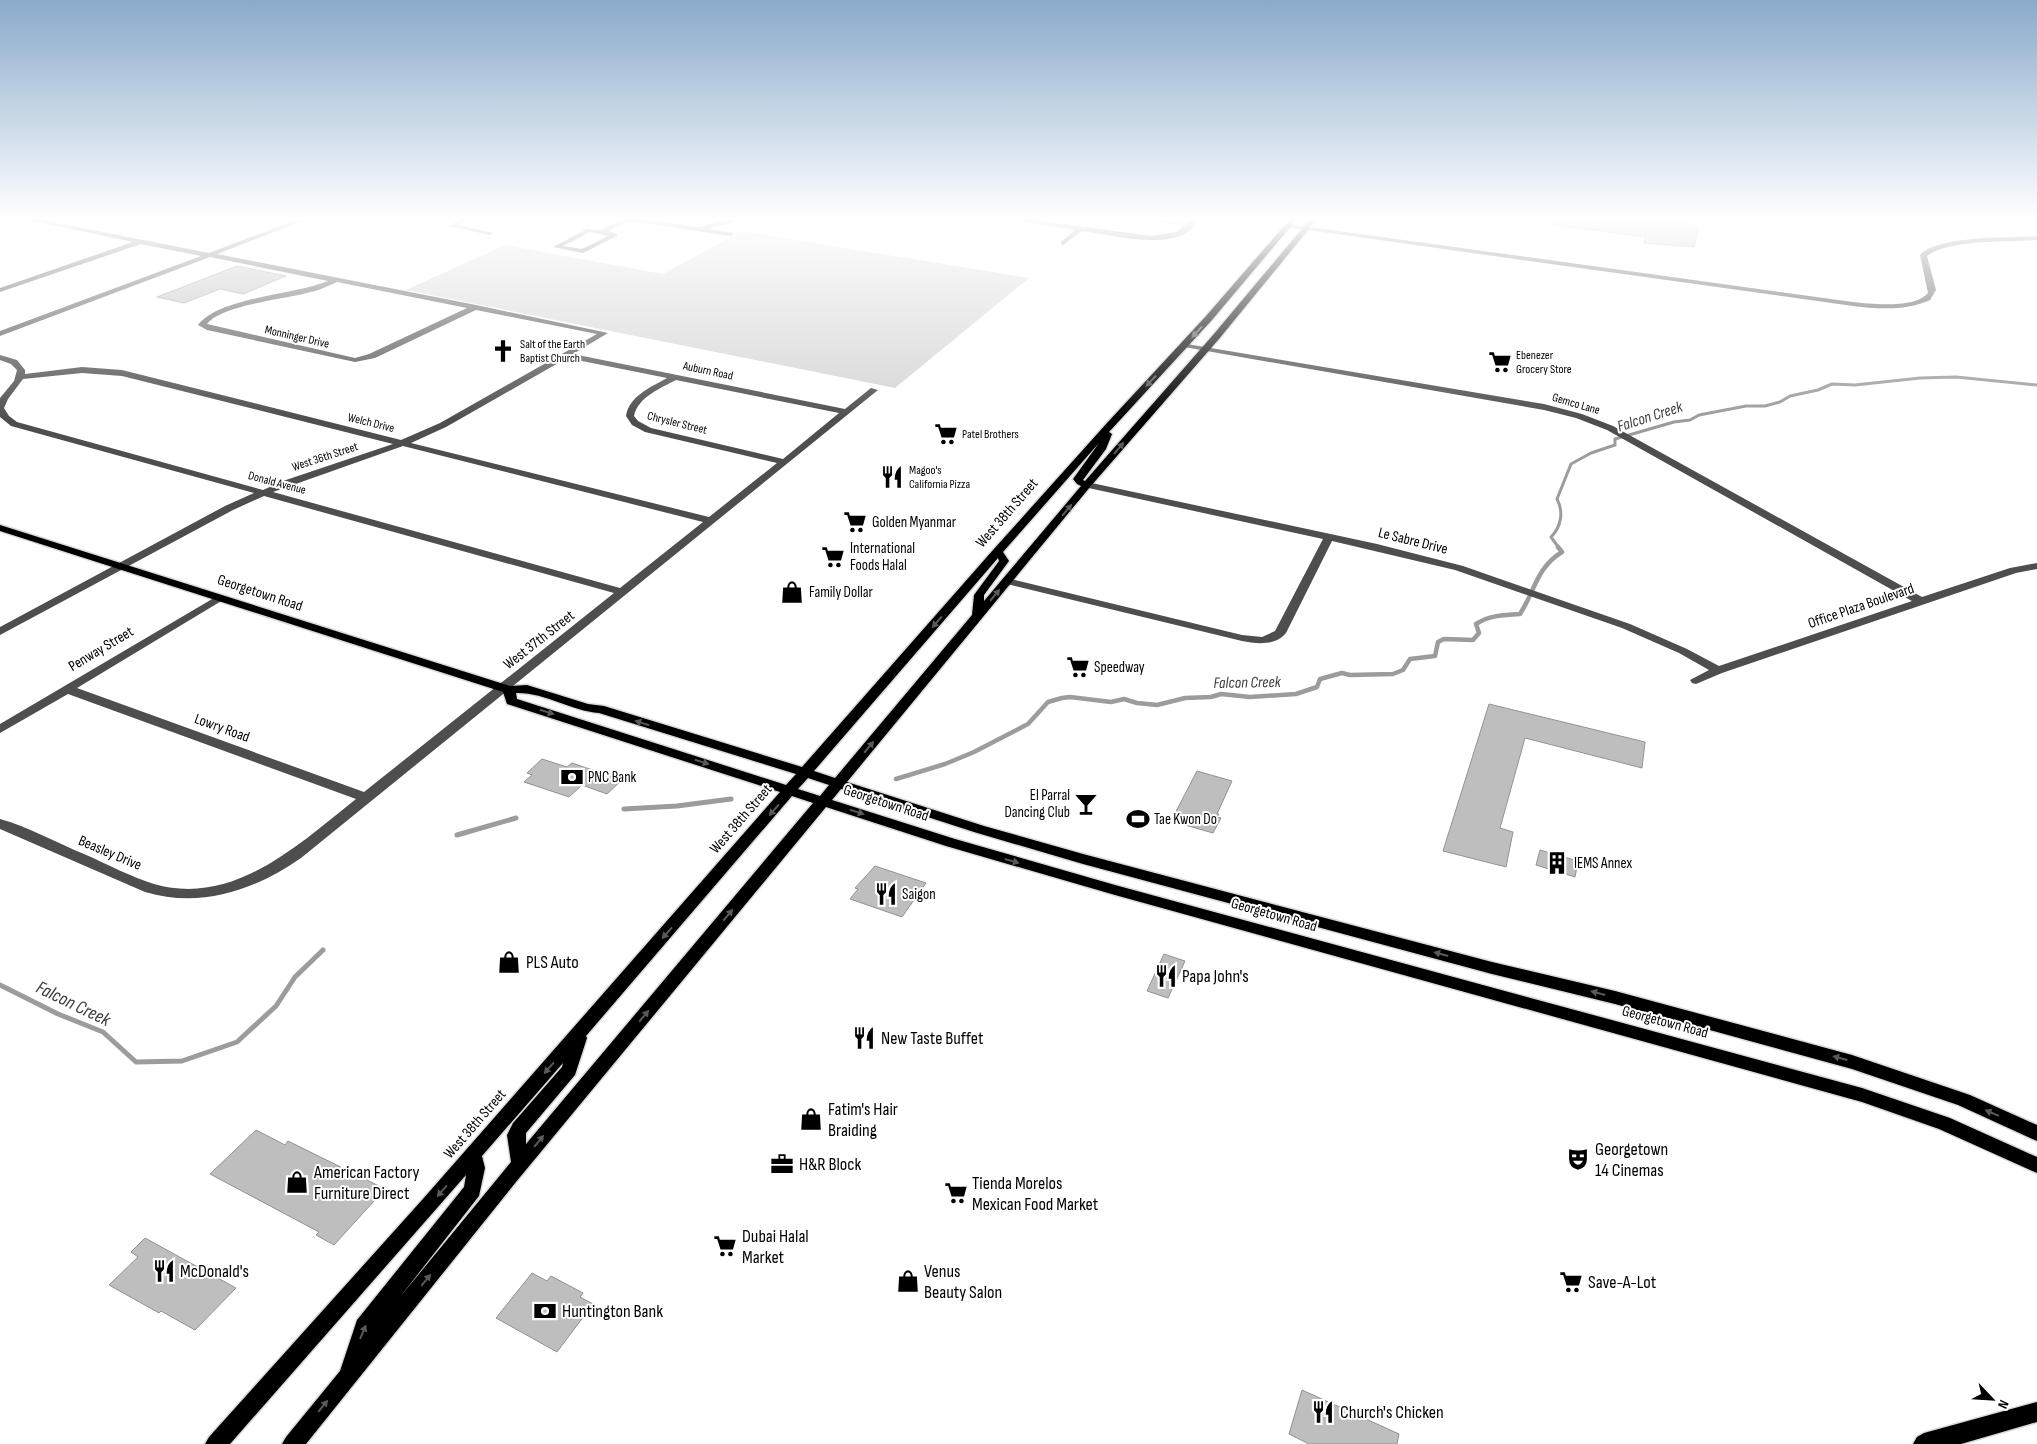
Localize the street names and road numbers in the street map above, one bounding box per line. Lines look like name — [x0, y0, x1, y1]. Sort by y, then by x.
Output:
street label: Monninger Drive — [263, 322, 331, 352]
street label: Auburn Road — [681, 358, 734, 384]
street label: Gemco Lane — [1550, 390, 1602, 418]
street label: Chrysler Street — [646, 408, 709, 438]
street label: Welch Drive — [346, 410, 396, 436]
street label: West 36th Street — [290, 439, 360, 475]
street label: Donald Avenue — [247, 468, 308, 498]
street label: West 38th Street — [972, 474, 1043, 552]
street label: Le Sabre Drive — [1376, 523, 1450, 559]
street label: Georgetown Road — [215, 570, 305, 616]
street label: Office Plaza Boulevard — [1805, 579, 1917, 633]
street label: West 37th Street — [500, 606, 579, 674]
street label: Penway Street — [65, 622, 137, 676]
street label: Lowry Road — [192, 709, 252, 747]
street label: West 38th Street — [706, 780, 777, 858]
street label: Georgetown Road — [841, 780, 931, 826]
street label: Beasley Drive — [75, 831, 145, 875]
street label: Georgetown Road — [1229, 894, 1319, 936]
street label: Georgetown Road — [1620, 1001, 1710, 1043]
street label: West 38th Street — [440, 1085, 511, 1163]

